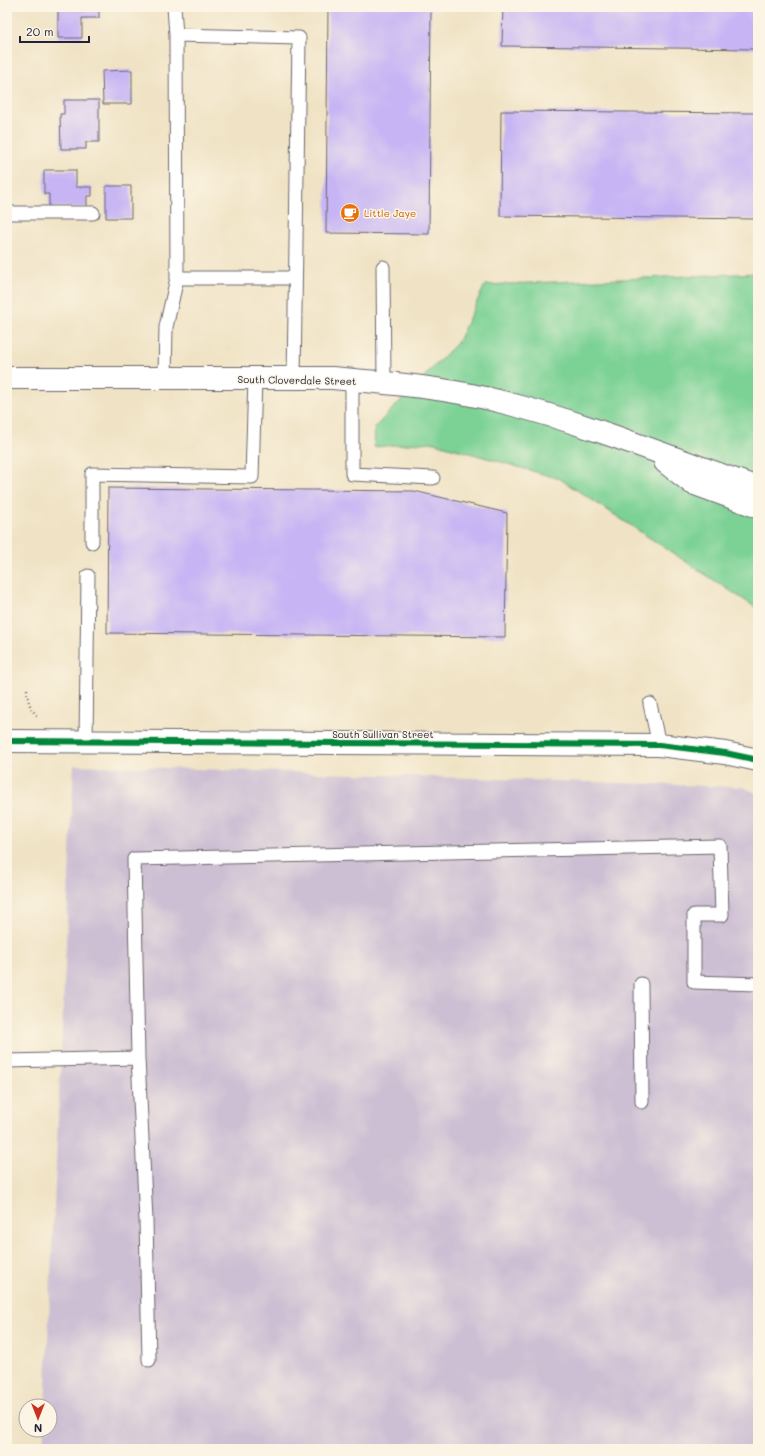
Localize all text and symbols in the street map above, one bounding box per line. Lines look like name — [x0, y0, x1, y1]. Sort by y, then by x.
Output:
scale bar — [20, 18, 89, 44]
text: 20 m — [26, 23, 54, 39]
cafe icon: Little Jaye — [339, 202, 361, 224]
place label: Little Jaye — [364, 206, 416, 220]
street label: South Cloverdale Street — [238, 372, 356, 388]
street label: South Sullivan Street — [332, 727, 434, 741]
north arrow — [18, 1398, 58, 1438]
text: N — [34, 1421, 42, 1436]

